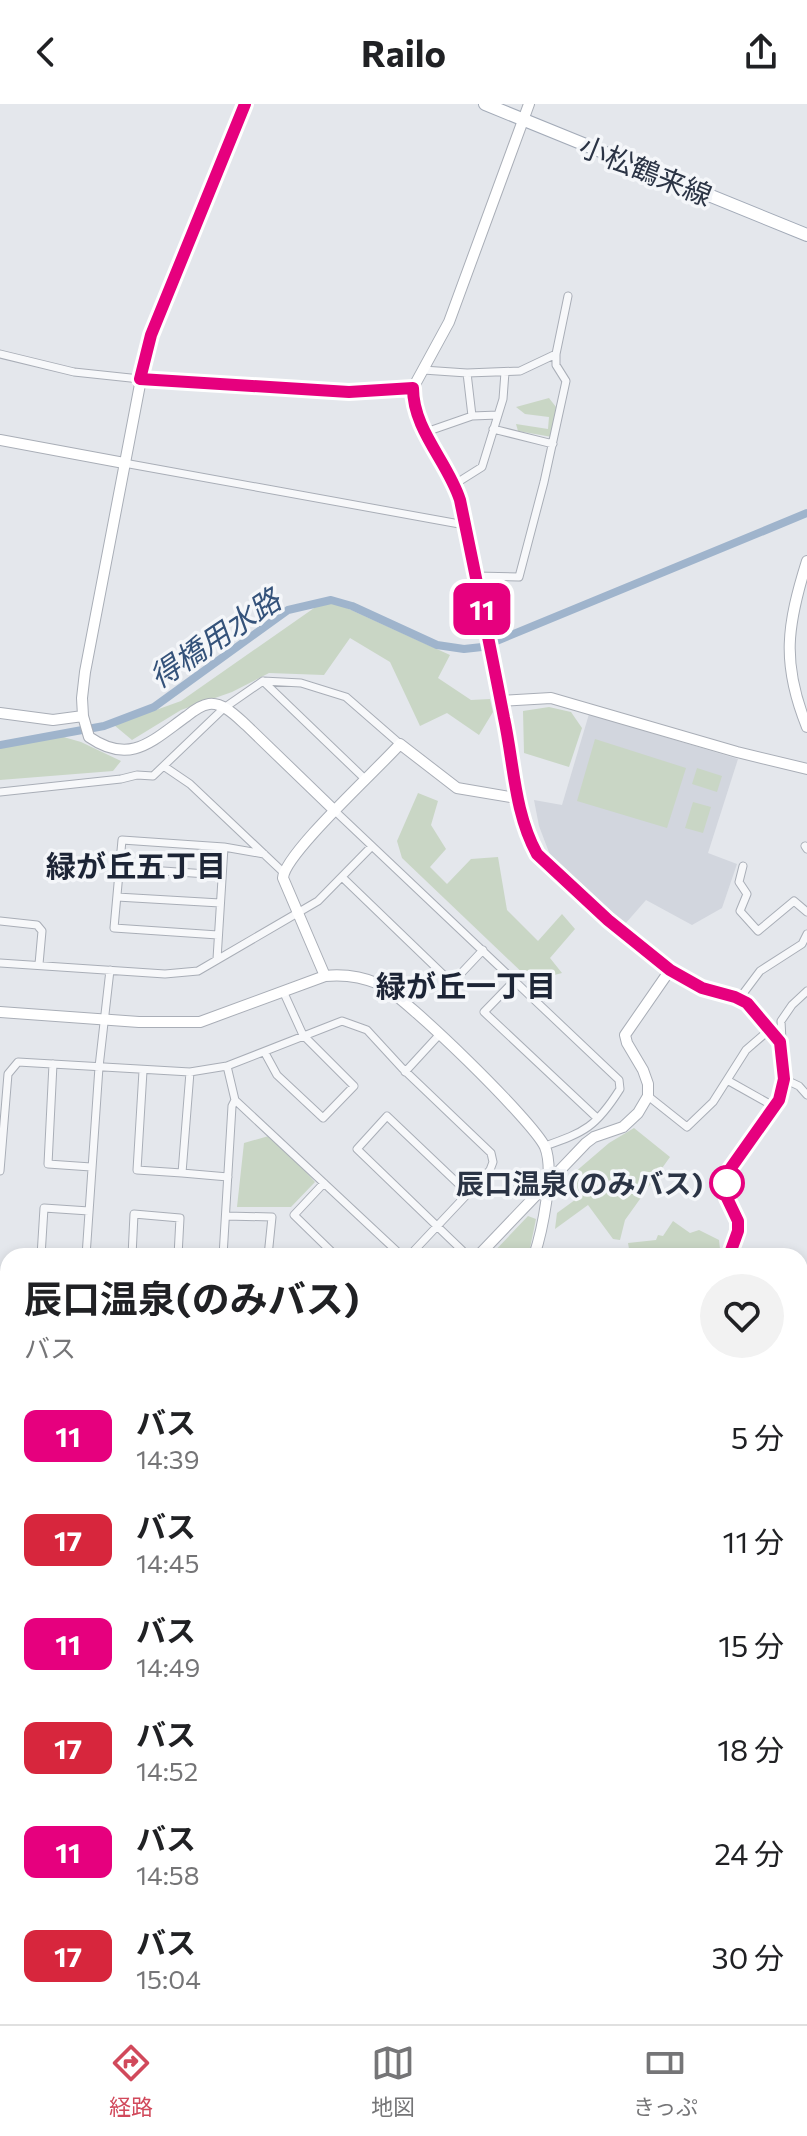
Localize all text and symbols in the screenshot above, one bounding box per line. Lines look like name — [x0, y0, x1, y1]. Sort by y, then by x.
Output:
icon: back — [24, 30, 68, 74]
text: Railo — [361, 30, 446, 74]
icon: share — [739, 30, 783, 74]
street label: 小松鶴来線 — [575, 128, 717, 212]
water label: 得橋用水路 — [141, 578, 289, 694]
line badge: 11 — [446, 583, 518, 635]
text: 11 — [469, 592, 495, 626]
district label: 緑が丘五丁目 — [46, 846, 226, 883]
district label: 緑が丘一丁目 — [376, 966, 556, 1003]
place label: 辰口温泉(のみバス) — [456, 1166, 703, 1200]
marker: 辰口温泉(のみバス) — [710, 1166, 744, 1200]
text: 辰口温泉(のみバス) — [24, 1274, 359, 1321]
button: heart — [700, 1274, 784, 1358]
text: バス — [24, 1332, 76, 1363]
text: バス — [136, 1403, 196, 1440]
text: 5 分 — [731, 1418, 784, 1455]
text: 11 — [55, 1419, 81, 1453]
text: 14:39 — [136, 1443, 199, 1474]
text: バス — [136, 1507, 196, 1544]
text: 11 分 — [723, 1522, 784, 1559]
text: 17 — [54, 1523, 82, 1557]
text: 14:45 — [136, 1547, 199, 1578]
text: バス — [136, 1611, 196, 1648]
text: 15 分 — [718, 1626, 784, 1663]
text: 11 — [55, 1627, 81, 1661]
text: 14:49 — [136, 1651, 200, 1682]
text: バス — [136, 1715, 196, 1752]
text: 18 分 — [717, 1730, 784, 1767]
text: 17 — [54, 1731, 82, 1765]
text: 14:52 — [136, 1755, 198, 1786]
text: バス — [136, 1819, 196, 1856]
text: 24 分 — [714, 1834, 784, 1871]
text: 11 — [55, 1835, 81, 1869]
text: 14:58 — [136, 1859, 200, 1890]
text: バス — [136, 1923, 196, 1960]
text: 30 分 — [712, 1938, 784, 1975]
text: 17 — [54, 1939, 82, 1973]
text: 15:04 — [136, 1963, 201, 1994]
tab: 経路 — [109, 2041, 153, 2121]
tab: 地図 — [371, 2041, 415, 2121]
tab: きっぷ — [633, 2041, 698, 2121]

